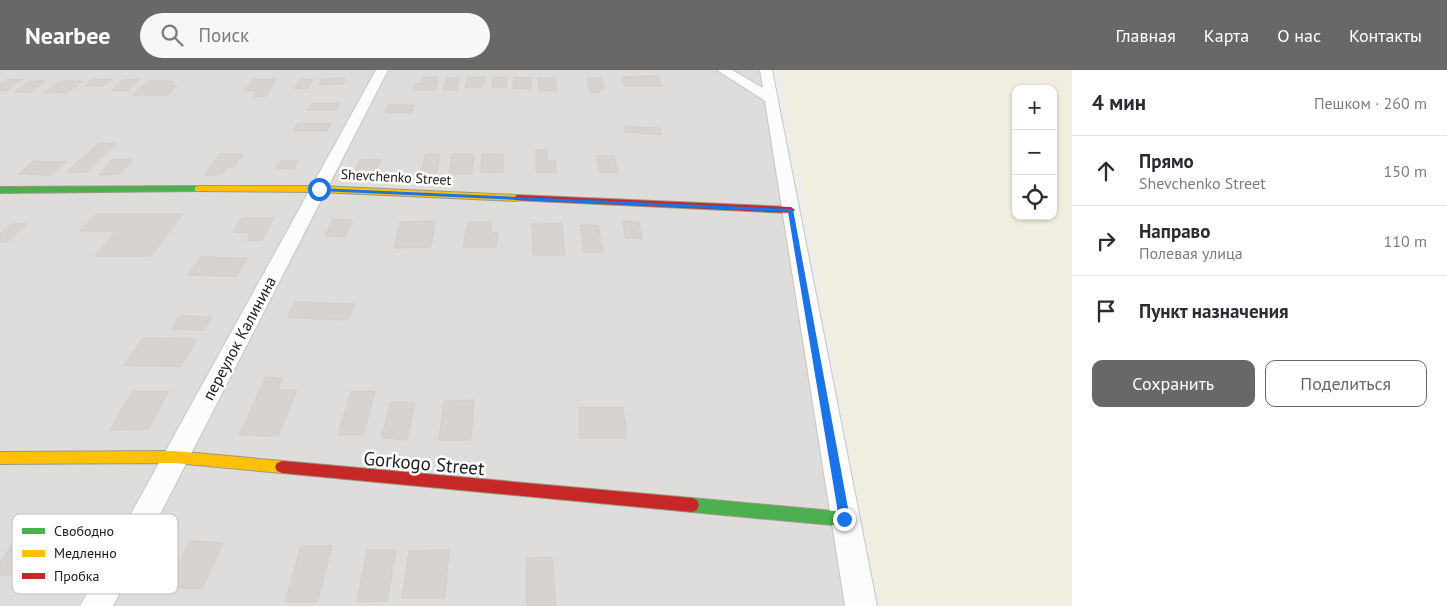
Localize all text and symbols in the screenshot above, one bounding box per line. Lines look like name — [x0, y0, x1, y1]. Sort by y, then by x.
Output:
search box — [140, 13, 490, 58]
text: Nearbee — [25, 20, 110, 51]
icon: search — [158, 21, 186, 49]
text: Поиск — [198, 23, 249, 47]
text: Главная — [1115, 24, 1176, 47]
text: Карта — [1204, 24, 1249, 47]
text: О нас — [1277, 24, 1321, 47]
text: Контакты — [1349, 24, 1422, 47]
map controls — [1012, 85, 1057, 220]
button: + — [1012, 85, 1057, 130]
text: 4 мин — [1092, 89, 1146, 116]
text: Пешком · 260 m — [1314, 93, 1427, 113]
button: − — [1012, 130, 1057, 175]
text: Прямо — [1139, 149, 1194, 173]
icon: ahead — [1092, 157, 1120, 185]
text: 150 m — [1384, 161, 1427, 181]
street label: Shevchenko Street — [340, 165, 452, 189]
text: Shevchenko Street — [1139, 173, 1266, 193]
button: locate — [1012, 175, 1057, 220]
route start — [308, 178, 331, 201]
text: Направо — [1139, 219, 1210, 243]
icon: right — [1092, 227, 1120, 255]
text: 110 m — [1384, 231, 1427, 251]
text: Полевая улица — [1139, 243, 1243, 263]
street label: переулок Калинина — [198, 273, 280, 403]
icon: arrive — [1092, 297, 1120, 325]
text: Пункт назначения — [1139, 299, 1289, 323]
button: Сохранить — [1092, 360, 1255, 407]
button: Поделиться — [1265, 360, 1427, 407]
street label: Gorkogo Street — [363, 446, 486, 480]
route end — [833, 508, 856, 531]
legend — [12, 514, 178, 594]
text: Свободно — [54, 522, 114, 540]
text: Медленно — [54, 544, 117, 562]
text: Пробка — [54, 567, 99, 585]

